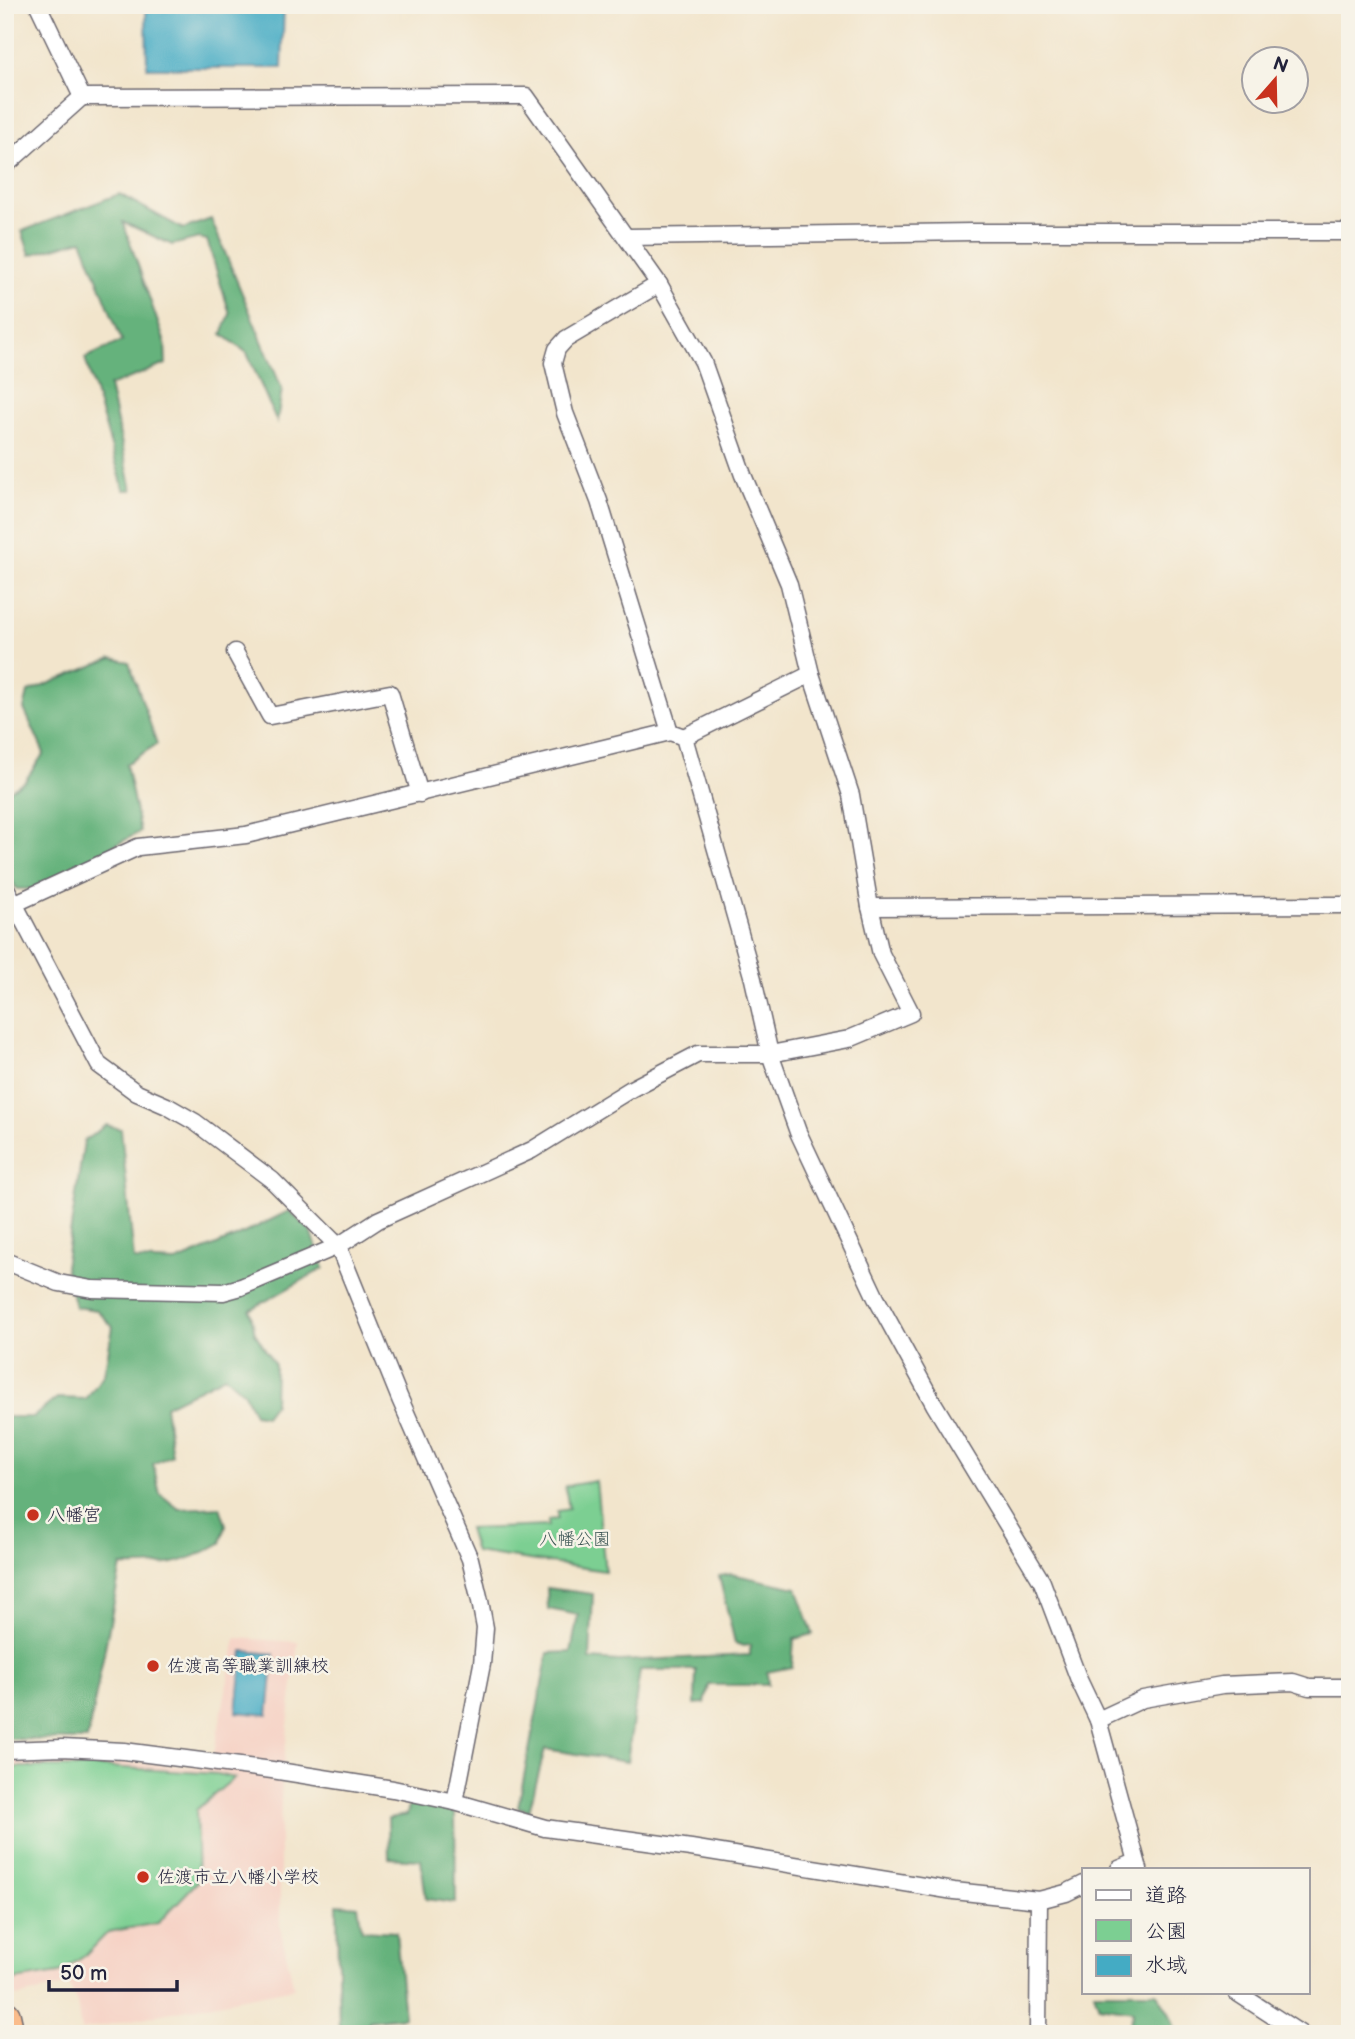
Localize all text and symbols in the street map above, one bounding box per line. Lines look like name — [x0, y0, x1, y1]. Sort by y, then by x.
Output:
north arrow — [1240, 46, 1310, 116]
text: N — [1270, 52, 1291, 79]
place label: 八幡宮 — [47, 1505, 101, 1526]
marker: 八幡宮 — [25, 1507, 41, 1523]
park label: 八幡公園 — [539, 1529, 611, 1550]
place label: 佐渡高等職業訓練校 — [167, 1656, 329, 1677]
marker: 佐渡高等職業訓練校 — [145, 1658, 161, 1674]
place label: 佐渡市立八幡小学校 — [157, 1867, 319, 1888]
legend — [1082, 1868, 1310, 1994]
marker: 佐渡市立八幡小学校 — [135, 1869, 151, 1885]
text: 道路 — [1145, 1883, 1187, 1908]
text: 公園 — [1145, 1919, 1187, 1944]
scale bar — [49, 1948, 177, 1992]
text: 水域 — [1145, 1953, 1187, 1978]
text: 50 m — [60, 1961, 107, 1986]

